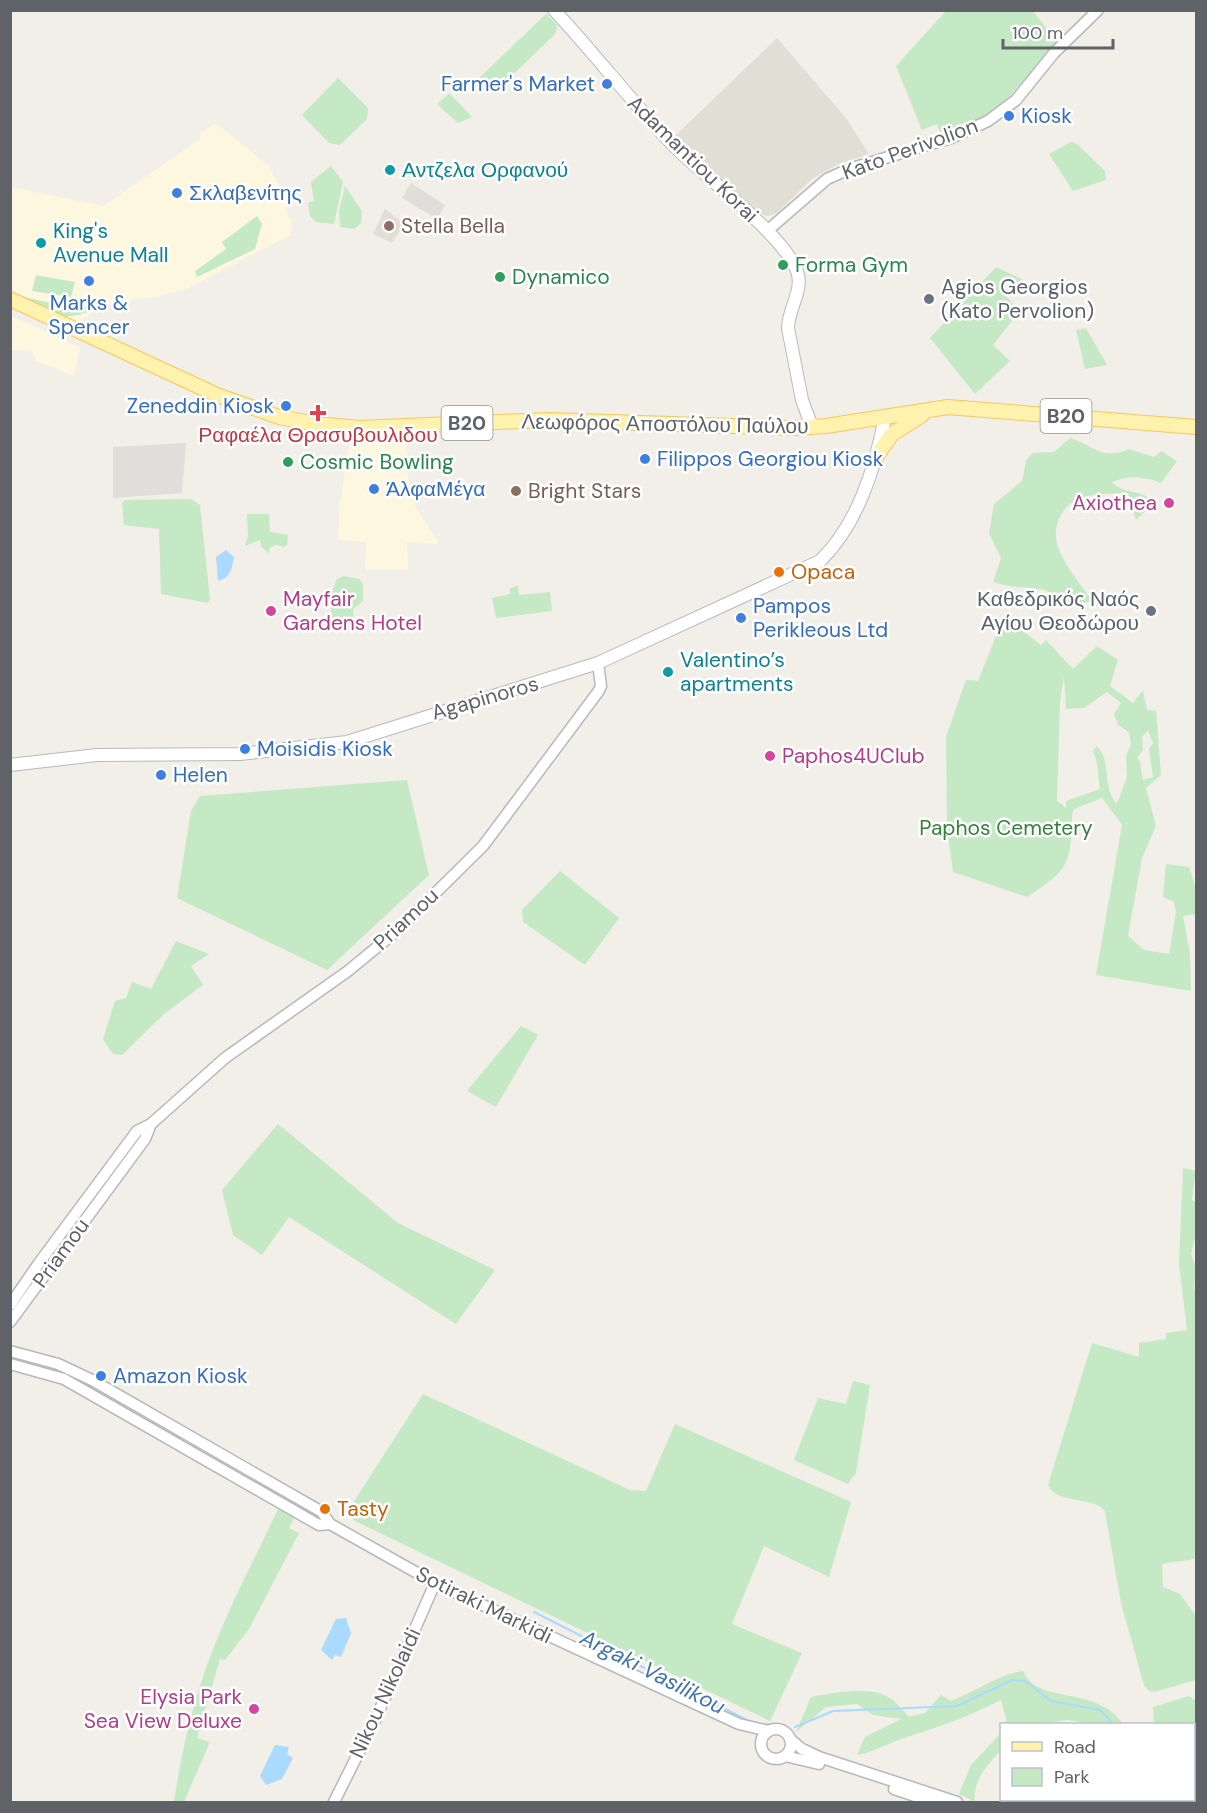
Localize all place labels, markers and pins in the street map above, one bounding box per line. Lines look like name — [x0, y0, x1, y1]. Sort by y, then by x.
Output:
place label: Farmer's Market — [441, 70, 595, 98]
marker: Farmer's Market — [600, 77, 614, 91]
place label: Kiosk — [1021, 102, 1072, 130]
marker: Kiosk — [1002, 109, 1016, 123]
place label: Αντζελα Ορφανού — [402, 156, 568, 184]
marker: Αντζελα Ορφανού — [383, 163, 397, 177]
place label: Σκλαβενίτης — [189, 179, 302, 207]
marker: Σκλαβενίτης — [170, 186, 184, 200]
place label: Stella Bella — [401, 212, 505, 240]
place label: King's Avenue Mall — [53, 217, 168, 269]
marker: Stella Bella — [382, 219, 396, 233]
marker: King's Avenue Mall — [34, 236, 48, 250]
place label: Forma Gym — [795, 251, 908, 279]
marker: Forma Gym — [776, 258, 790, 272]
place label: Dynamico — [512, 263, 610, 291]
marker: Dynamico — [493, 270, 507, 284]
place label: Agios Georgios (Kato Pervolion) — [941, 273, 1094, 325]
marker: Marks & Spencer — [82, 274, 96, 288]
place label: Marks & Spencer — [48, 289, 130, 341]
marker: Agios Georgios (Kato Pervolion) — [922, 292, 936, 306]
place label: Zeneddin Kiosk — [127, 392, 274, 420]
marker: Zeneddin Kiosk — [279, 399, 293, 413]
marker: Ραφαέλα Θρασυβουλιδου — [311, 406, 325, 420]
place label: Ραφαέλα Θρασυβουλιδου — [198, 421, 438, 449]
place label: Filippos Georgiou Kiosk — [657, 445, 884, 473]
place label: Cosmic Bowling — [300, 448, 454, 476]
marker: Filippos Georgiou Kiosk — [638, 452, 652, 466]
marker: Cosmic Bowling — [281, 455, 295, 469]
place label: ΆλφαΜέγα — [386, 475, 485, 503]
place label: Bright Stars — [528, 477, 641, 505]
marker: ΆλφαΜέγα — [367, 482, 381, 496]
marker: Bright Stars — [509, 484, 523, 498]
place label: Axiothea — [1072, 489, 1157, 517]
marker: Axiothea — [1162, 496, 1176, 510]
place label: Opaca — [791, 558, 855, 586]
marker: Opaca — [772, 565, 786, 579]
place label: Mayfair Gardens Hotel — [283, 585, 422, 637]
place label: Καθεδρικός Ναός Αγίου Θεοδώρου — [977, 585, 1139, 637]
place label: Pampos Perikleous Ltd — [753, 592, 888, 644]
marker: Mayfair Gardens Hotel — [264, 604, 278, 618]
marker: Καθεδρικός Ναός Αγίου Θεοδώρου — [1144, 604, 1158, 618]
marker: Pampos Perikleous Ltd — [734, 611, 748, 625]
place label: Valentino’s apartments — [680, 646, 793, 698]
marker: Valentino’s apartments — [661, 665, 675, 679]
place label: Moisidis Kiosk — [257, 735, 393, 763]
marker: Moisidis Kiosk — [238, 742, 252, 756]
place label: Paphos4UClub — [782, 742, 925, 770]
marker: Paphos4UClub — [763, 749, 777, 763]
place label: Helen — [173, 761, 228, 789]
marker: Helen — [154, 768, 168, 782]
place label: Amazon Kiosk — [113, 1362, 248, 1390]
marker: Amazon Kiosk — [94, 1369, 108, 1383]
place label: Tasty — [337, 1495, 389, 1523]
marker: Tasty — [318, 1502, 332, 1516]
place label: Elysia Park Sea View Deluxe — [84, 1683, 242, 1735]
marker: Elysia Park Sea View Deluxe — [247, 1702, 261, 1716]

